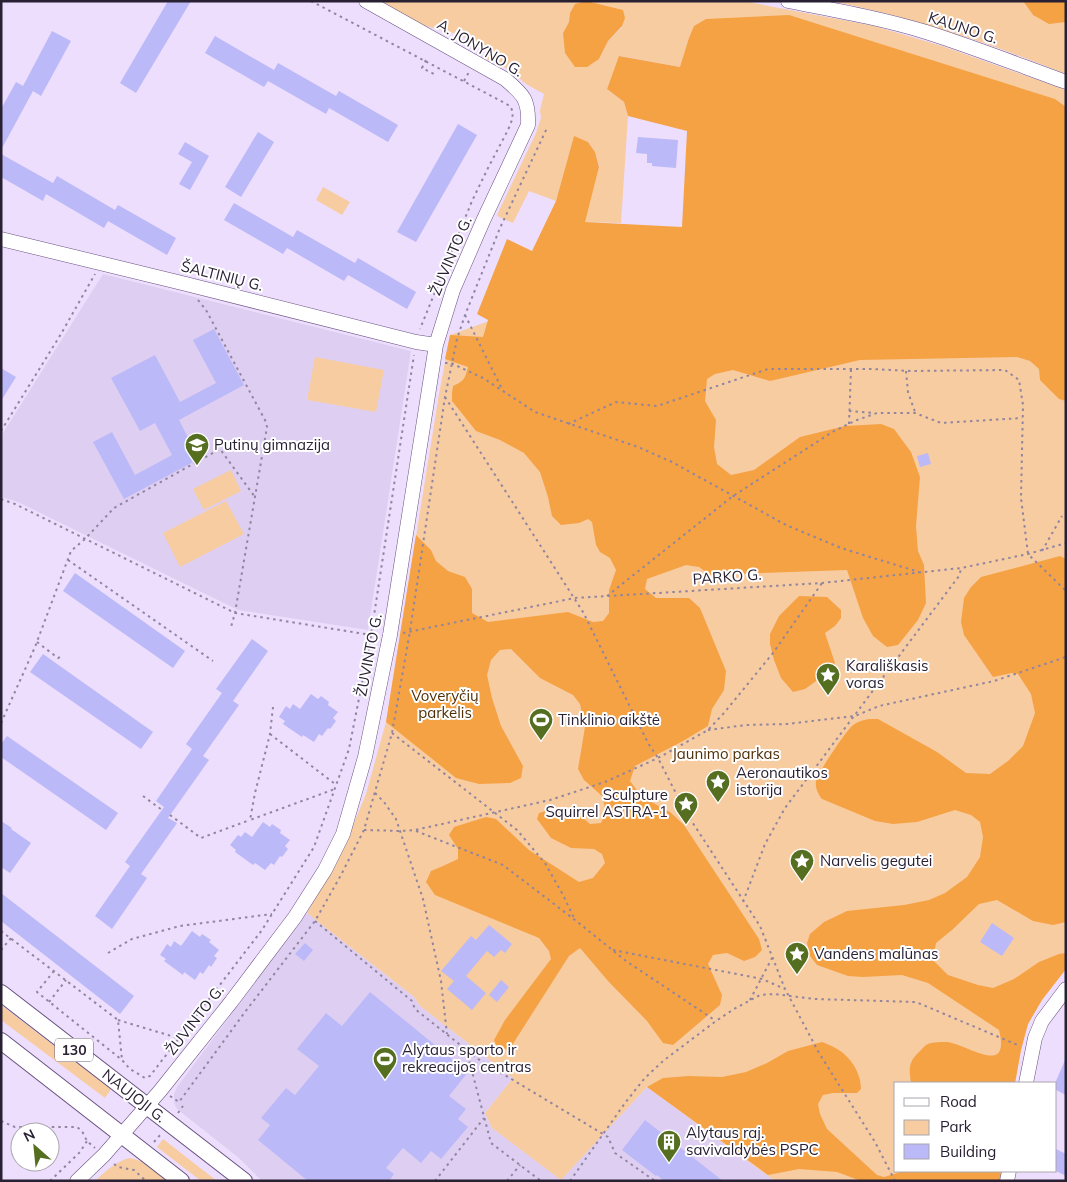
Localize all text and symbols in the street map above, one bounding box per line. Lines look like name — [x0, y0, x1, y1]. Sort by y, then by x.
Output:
street label: KAUNO G. — [926, 7, 1000, 48]
street label: A. JONYNO G. — [434, 15, 527, 81]
street label: ŽUVINTO G. — [425, 214, 476, 298]
street label: ŠALTINIŲ G. — [179, 256, 265, 295]
school or university icon: Putinų gimnazija — [184, 432, 210, 466]
place label: Putinų gimnazija — [214, 435, 330, 454]
street label: PARKO G. — [692, 565, 762, 588]
street label: ŽUVINTO G. — [351, 612, 386, 698]
place label: Karališkasis voras — [846, 656, 929, 692]
place icon: Karališkasis voras — [815, 662, 841, 696]
park label: Voveryčių parkelis — [411, 686, 479, 722]
sports icon: Tinklinio aikštė — [528, 707, 554, 741]
place label: Tinklinio aikštė — [558, 710, 660, 729]
park label: Jaunimo parkas — [672, 744, 780, 763]
place label: Aeronautikos istorija — [736, 763, 828, 799]
place icon: Aeronautikos istorija — [705, 769, 731, 803]
place label: Sculpture Squirrel ASTRA-1 — [546, 785, 668, 821]
place icon: Sculpture Squirrel ASTRA-1 — [673, 791, 699, 825]
place icon: Narvelis gegutei — [789, 848, 815, 882]
place label: Narvelis gegutei — [820, 851, 932, 870]
place icon: Vandens malūnas — [784, 941, 810, 975]
place label: Vandens malūnas — [814, 944, 938, 963]
street label: ŽUVINTO G. — [161, 981, 228, 1059]
road number: 130 — [55, 1038, 93, 1062]
place label: Alytaus sporto ir rekreacijos centras — [402, 1040, 532, 1076]
sports icon: Alytaus sporto ir rekreacijos centras — [372, 1046, 398, 1080]
street label: NAUJOJI G. — [99, 1065, 170, 1126]
legend — [894, 1082, 1057, 1172]
text: Road — [940, 1092, 977, 1111]
text: Park — [940, 1117, 972, 1136]
north arrow — [10, 1122, 60, 1172]
place label: Alytaus raj. savivaldybės PSPC — [686, 1123, 819, 1159]
text: N — [20, 1125, 38, 1146]
building icon: Alytaus raj. savivaldybės PSPC — [656, 1129, 682, 1163]
text: Building — [940, 1142, 996, 1161]

